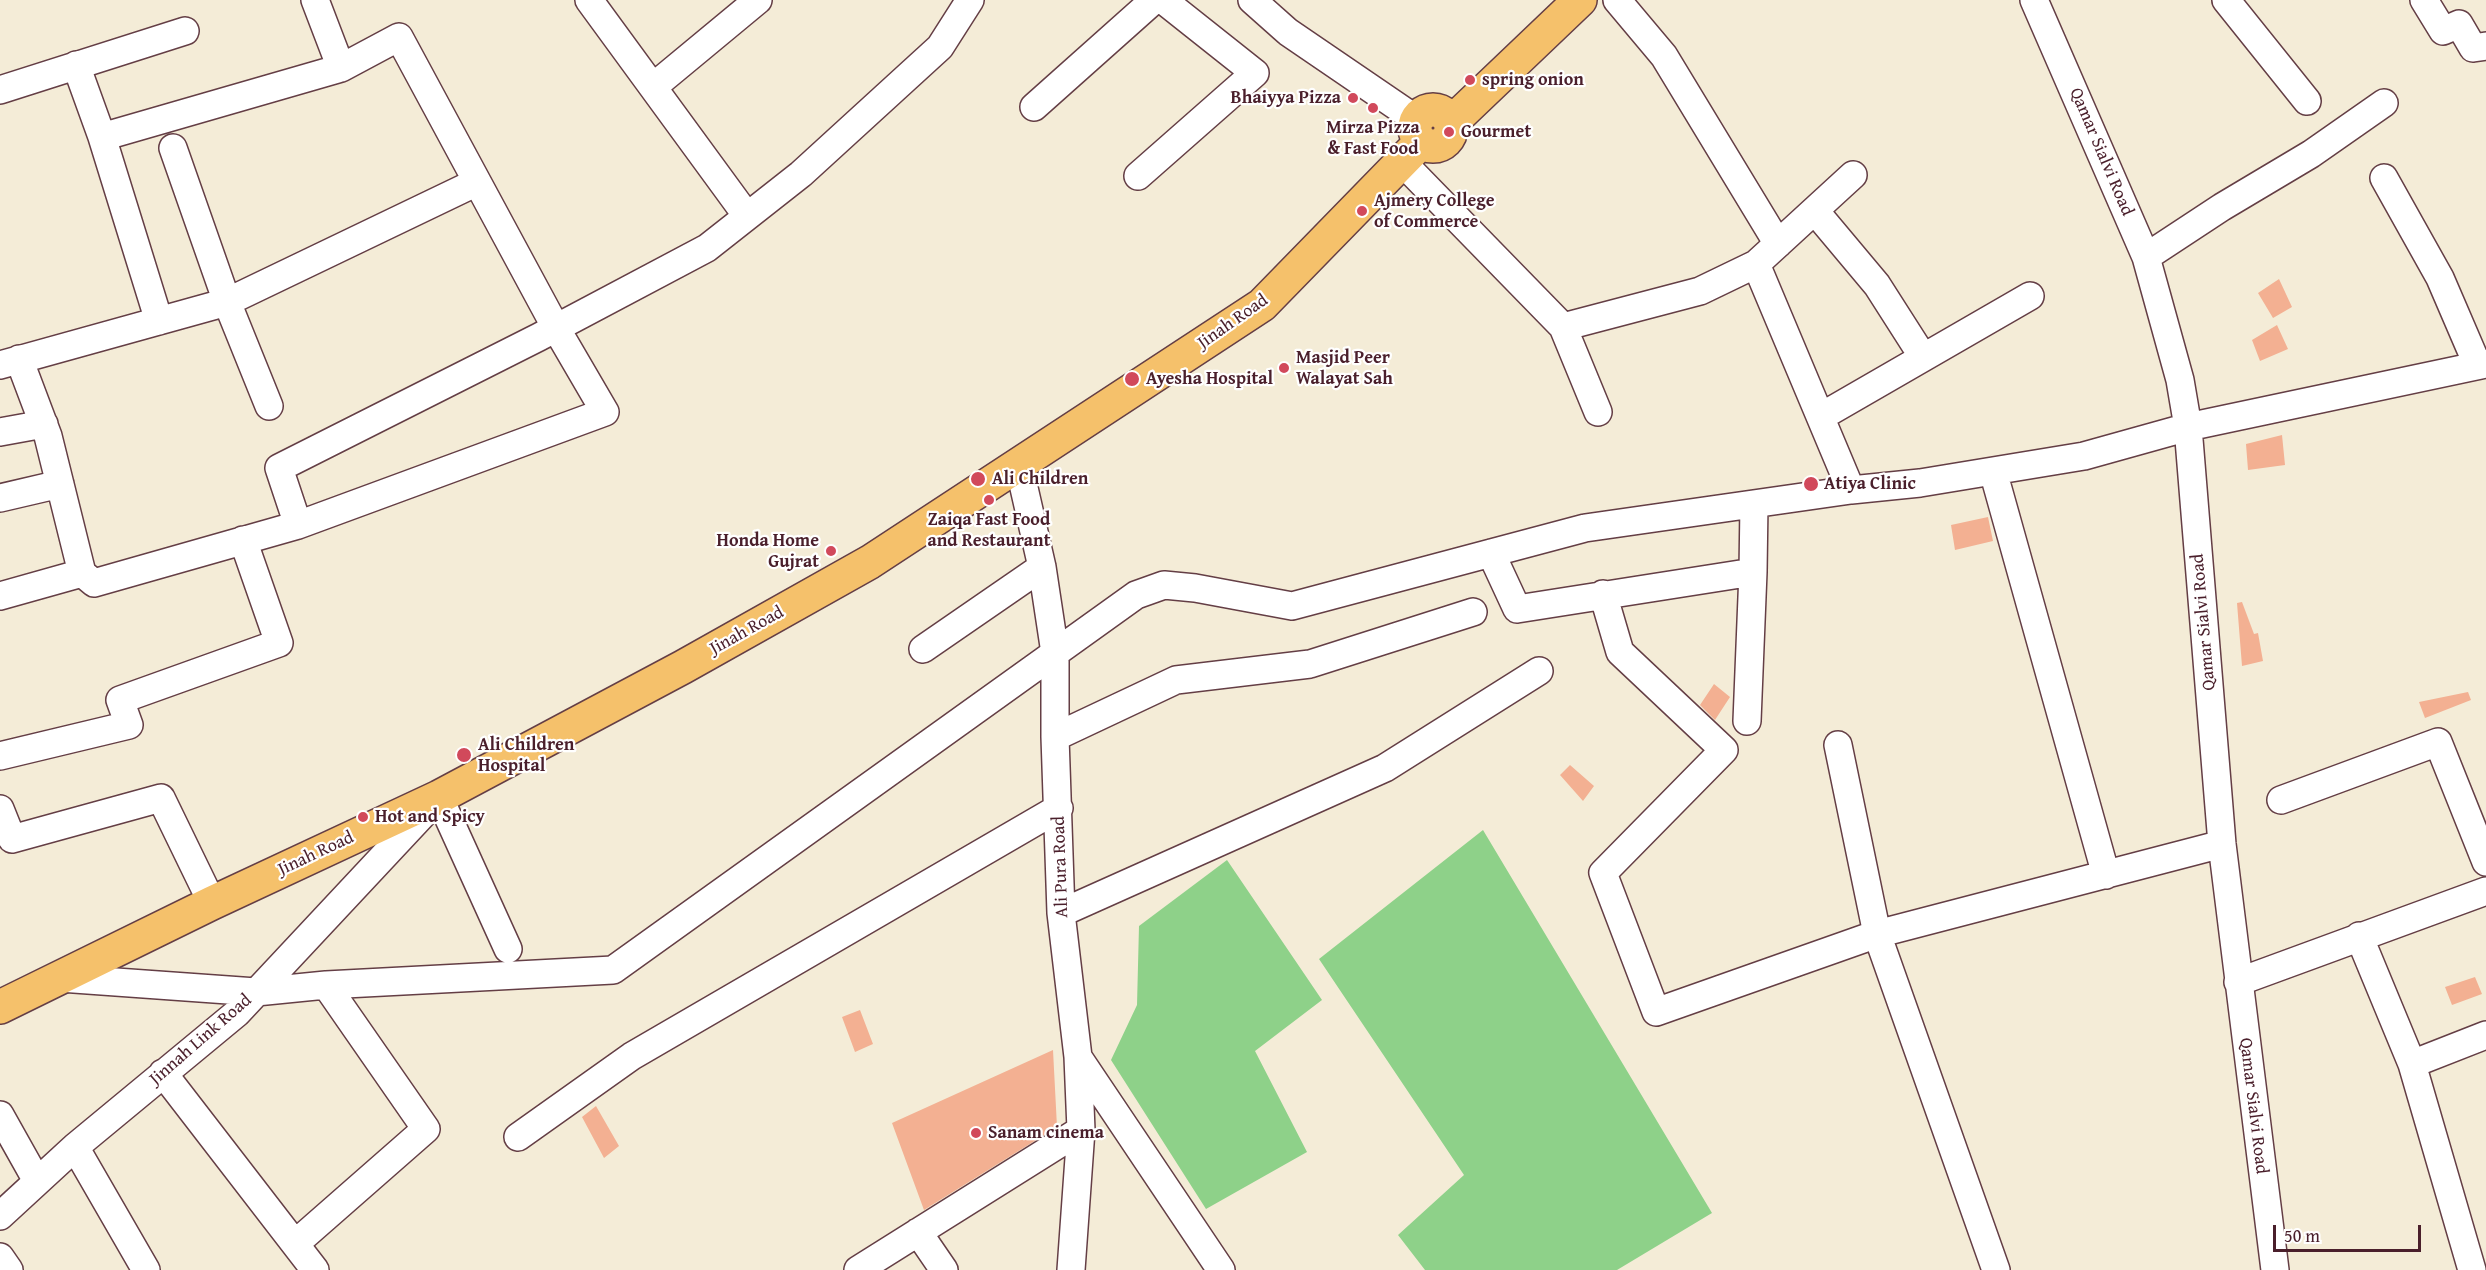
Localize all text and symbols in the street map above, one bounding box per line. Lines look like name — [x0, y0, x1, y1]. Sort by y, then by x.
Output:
place label: spring onion — [1482, 69, 1584, 91]
marker: spring onion — [1463, 73, 1477, 87]
street label: Qamar Sialvi Road — [2064, 85, 2138, 219]
place label: Bhaiyya Pizza — [1231, 87, 1341, 109]
marker: Bhaiyya Pizza — [1346, 91, 1360, 105]
marker: Mirza Pizza & Fast Food — [1366, 101, 1380, 115]
place label: Mirza Pizza & Fast Food — [1326, 117, 1420, 160]
place label: Gourmet — [1461, 121, 1531, 143]
marker: Gourmet — [1442, 125, 1456, 139]
place label: Ajmery College of Commerce — [1374, 190, 1495, 232]
marker: Ajmery College of Commerce — [1355, 204, 1369, 218]
street label: Jinah Road — [1194, 290, 1272, 354]
place label: Masjid Peer Walayat Sah — [1296, 347, 1393, 389]
marker: Masjid Peer Walayat Sah — [1277, 361, 1291, 375]
place label: Ayesha Hospital — [1146, 368, 1273, 390]
marker: Ayesha Hospital — [1123, 370, 1141, 388]
place label: Ali Children — [992, 468, 1088, 490]
marker: Ali Children — [969, 470, 987, 488]
place label: Atiya Clinic — [1824, 473, 1916, 495]
marker: Atiya Clinic — [1802, 475, 1820, 493]
marker: Zaiqa Fast Food and Restaurant — [982, 493, 996, 507]
place label: Zaiqa Fast Food and Restaurant — [927, 509, 1051, 552]
place label: Honda Home Gujrat — [716, 530, 819, 572]
marker: Honda Home Gujrat — [824, 544, 838, 558]
street label: Qamar Sialvi Road — [2187, 553, 2221, 691]
street label: Jinah Road — [706, 602, 788, 660]
place label: Ali Children Hospital — [478, 734, 574, 777]
marker: Ali Children Hospital — [455, 746, 473, 764]
place label: Hot and Spicy — [375, 806, 485, 828]
marker: Hot and Spicy — [356, 810, 370, 824]
street label: Ali Pura Road — [1048, 816, 1074, 918]
street label: Jinah Road — [275, 827, 357, 881]
street label: Jinnah Link Road — [146, 990, 256, 1090]
street label: Qamar Sialvi Road — [2234, 1037, 2272, 1175]
place label: Sanam cinema — [988, 1122, 1104, 1144]
marker: Sanam cinema — [969, 1126, 983, 1140]
scale bar — [2276, 1213, 2424, 1251]
text: 50 m — [2284, 1222, 2320, 1249]

